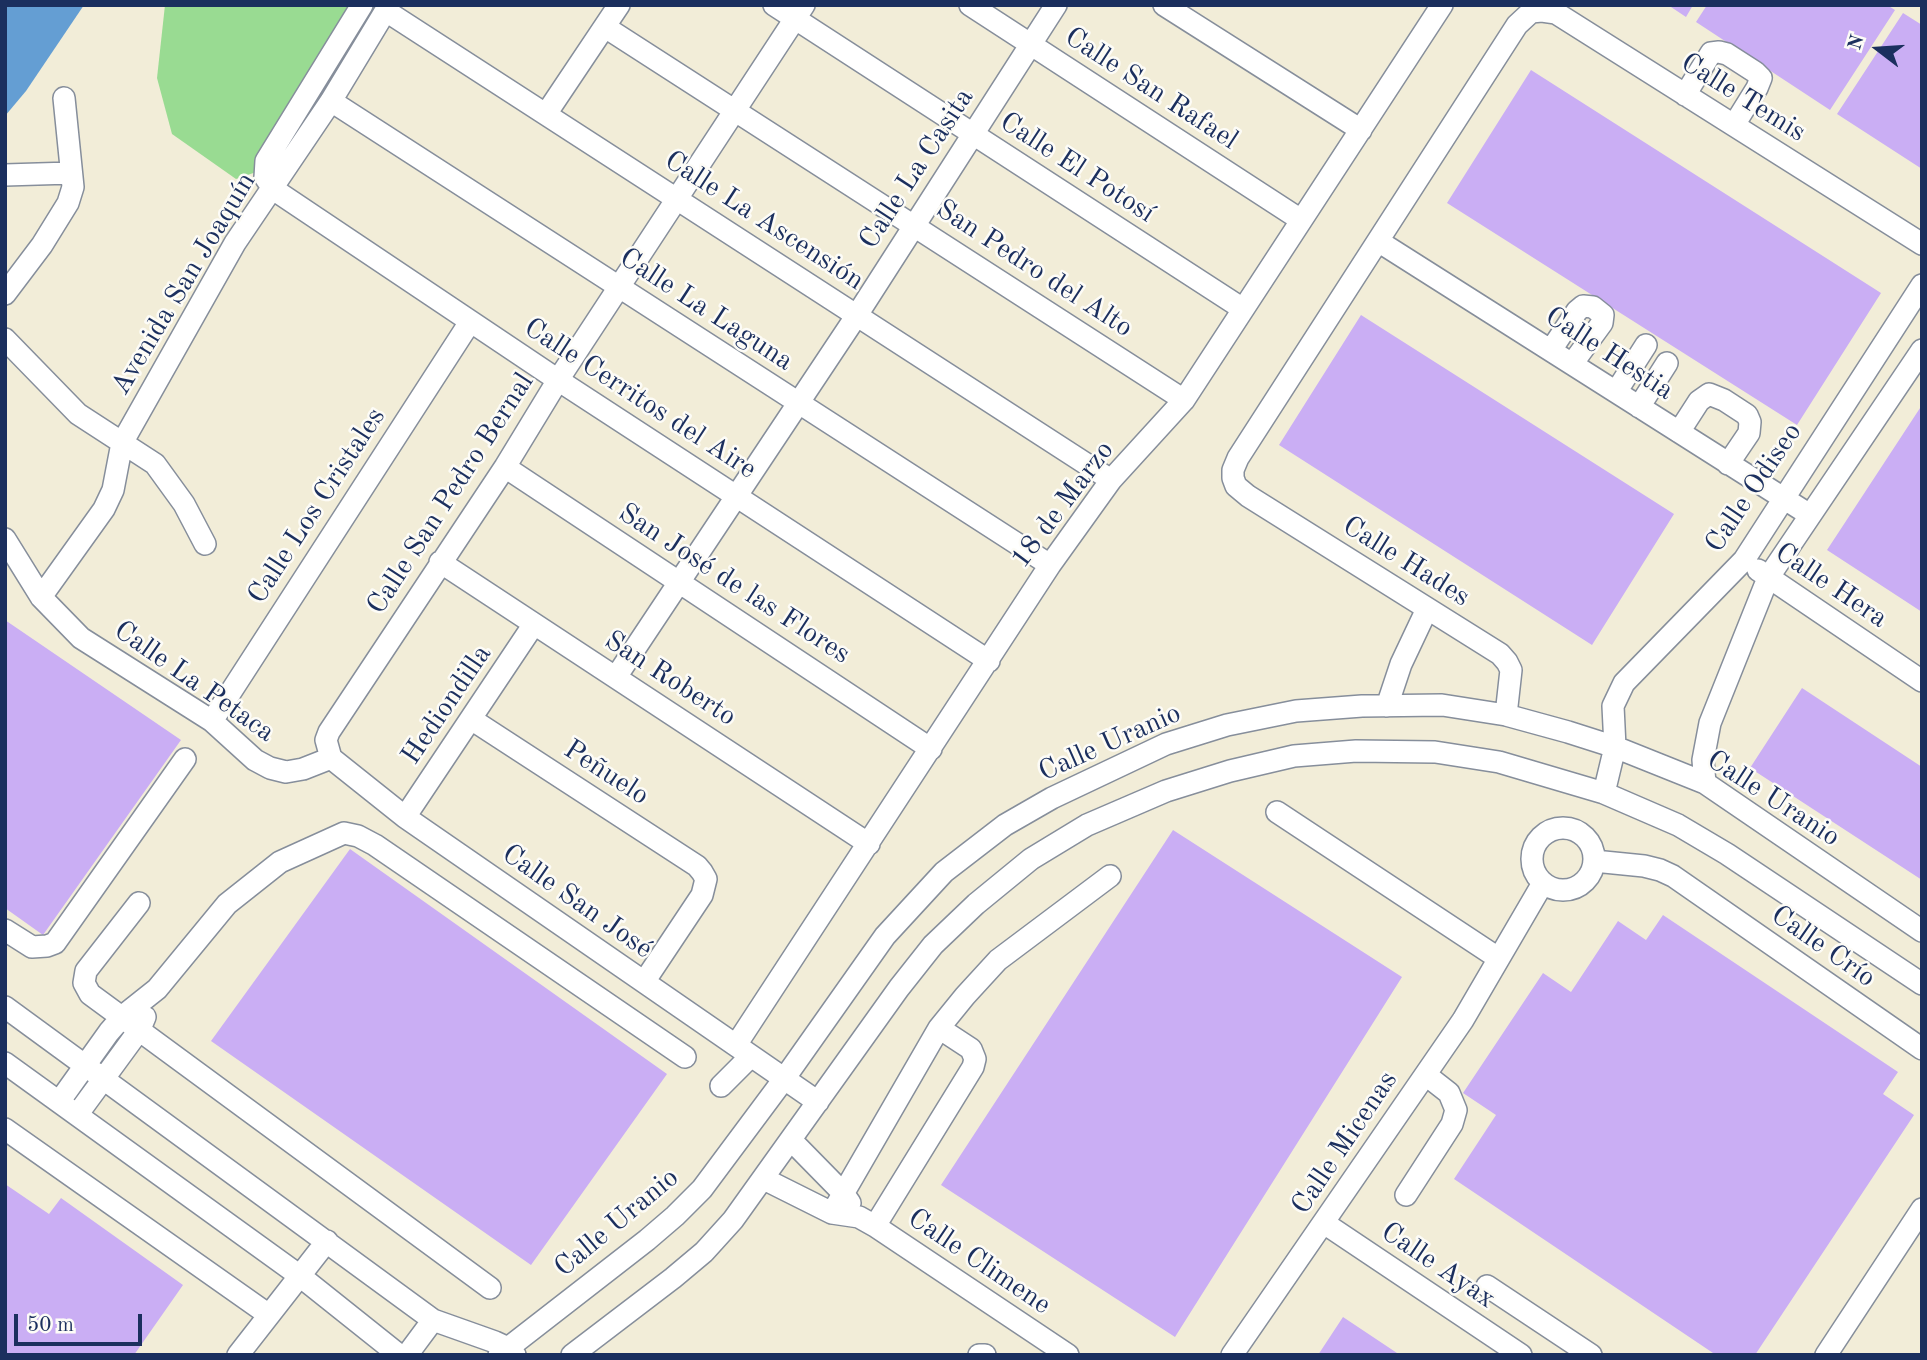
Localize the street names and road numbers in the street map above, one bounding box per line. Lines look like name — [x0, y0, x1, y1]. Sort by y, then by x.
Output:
street label: Calle San Rafael — [1058, 20, 1244, 158]
street label: Calle Temis — [1674, 46, 1812, 150]
street label: Calle La Casita — [853, 82, 981, 256]
street label: Calle El Potosí — [993, 105, 1161, 231]
street label: Calle La Ascensión — [658, 144, 870, 298]
street label: Avenida San Joaquín — [104, 167, 264, 401]
street label: San Pedro del Alto — [929, 193, 1139, 345]
street label: Calle La Laguna — [613, 241, 799, 379]
street label: Calle Hestia — [1538, 300, 1680, 408]
street label: Calle Cerritos del Aire — [517, 311, 763, 487]
street label: Calle San Pedro Bernal — [360, 367, 542, 621]
street label: Calle Los Cristales — [241, 402, 393, 610]
street label: Calle Odiseo — [1698, 417, 1810, 559]
street label: 18 de Marzo — [1004, 435, 1122, 575]
street label: San José de las Flores — [612, 496, 856, 672]
street label: Calle Hades — [1336, 510, 1476, 614]
street label: Calle Hera — [1768, 536, 1894, 636]
street label: Calle La Petaca — [107, 614, 281, 750]
street label: San Roberto — [598, 624, 742, 734]
street label: Hediondilla — [395, 639, 499, 771]
street label: Calle Uranio — [1034, 697, 1186, 789]
street label: Peñuelo — [557, 733, 655, 813]
street label: Calle Uranio — [1700, 743, 1846, 855]
street label: Calle San José — [495, 838, 659, 966]
street label: Calle Crío — [1764, 899, 1882, 995]
street label: Calle Micenas — [1285, 1065, 1405, 1221]
street label: Calle Uranio — [548, 1161, 686, 1285]
street label: Calle Climene — [901, 1202, 1057, 1322]
street label: Calle Ayax — [1374, 1215, 1502, 1317]

